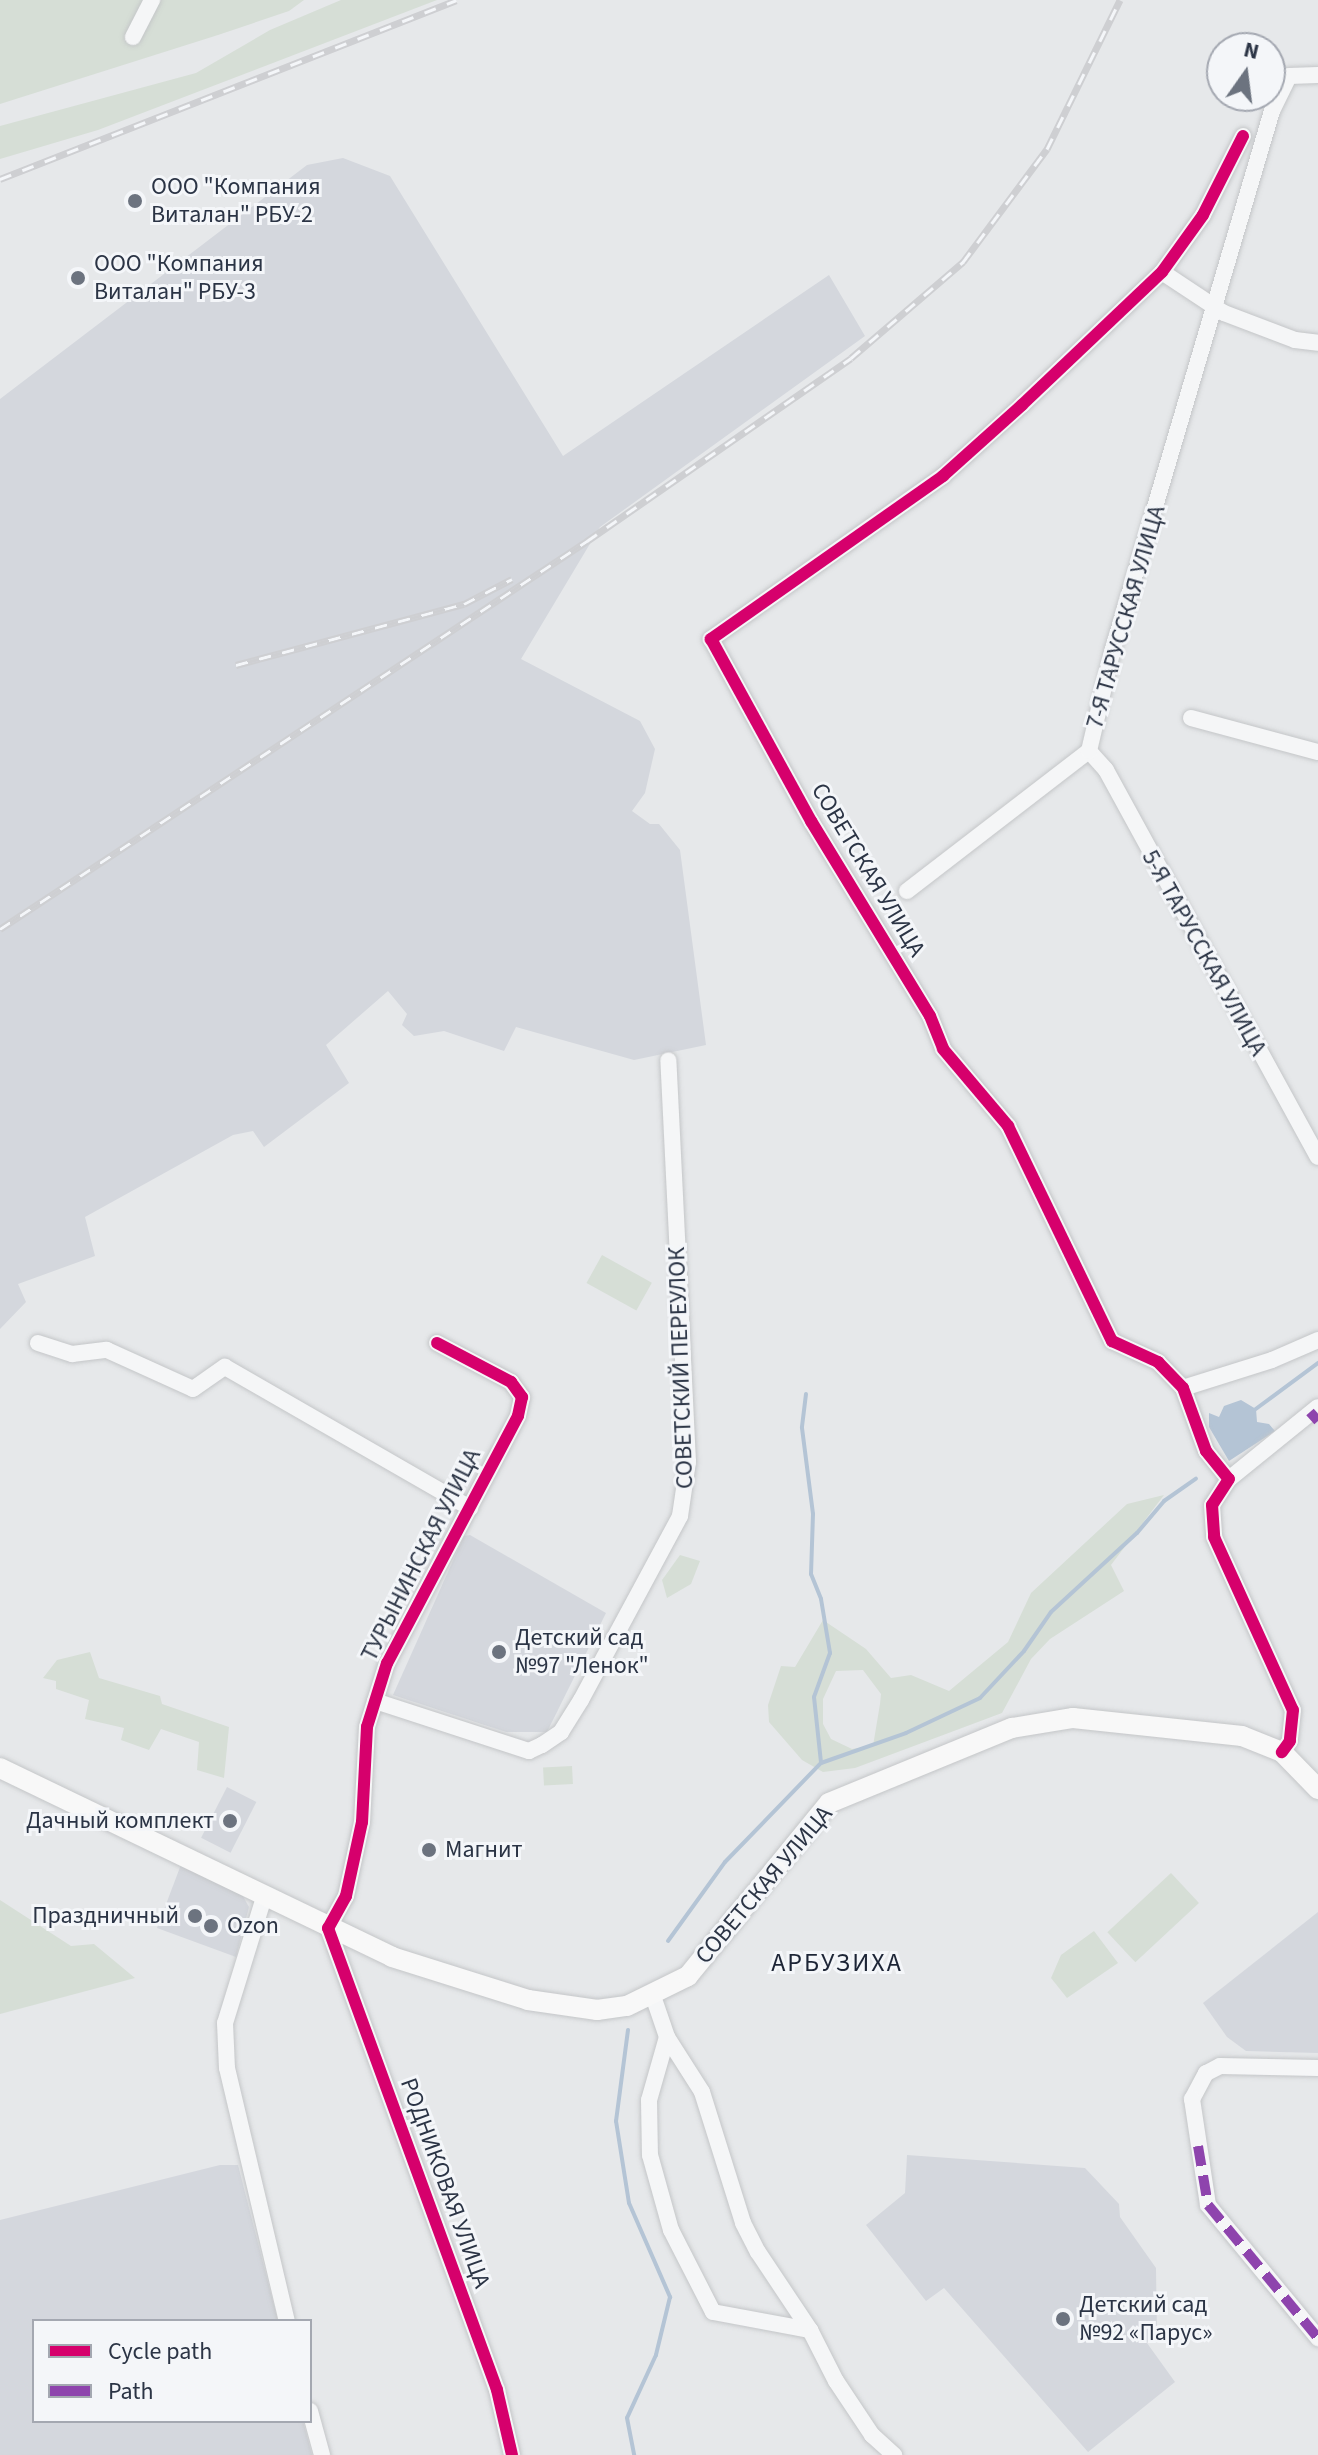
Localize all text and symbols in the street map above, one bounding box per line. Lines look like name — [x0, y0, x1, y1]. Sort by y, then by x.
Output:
north arrow — [1206, 32, 1286, 112]
text: N — [1240, 33, 1262, 68]
place label: ООО "Компания Виталан" РБУ-2 — [151, 173, 321, 229]
marker: ООО "Компания Виталан" РБУ-2 — [126, 192, 144, 210]
place label: ООО "Компания Виталан" РБУ-3 — [94, 250, 264, 306]
marker: ООО "Компания Виталан" РБУ-3 — [69, 269, 87, 287]
street label: 7-Я ТАРУССКАЯ УЛИЦА — [1080, 502, 1172, 732]
street label: СОВЕТСКАЯ УЛИЦА — [805, 778, 931, 962]
street label: 5-Я ТАРУССКАЯ УЛИЦА — [1135, 845, 1273, 1061]
street label: СОВЕТСКИЙ ПЕРЕУЛОК — [662, 1247, 700, 1489]
street label: ТУРЫНИНСКАЯ УЛИЦА — [355, 1444, 487, 1666]
place label: Детский сад №97 "Ленок" — [515, 1624, 649, 1680]
marker: Детский сад №97 "Ленок" — [490, 1643, 508, 1661]
street label: СОВЕТСКАЯ УЛИЦА — [689, 1800, 839, 1970]
place label: Дачный комплект — [26, 1807, 214, 1835]
marker: Дачный комплект — [221, 1812, 239, 1830]
place label: Магнит — [445, 1836, 522, 1864]
marker: Магнит — [420, 1841, 438, 1859]
place label: Праздничный — [32, 1902, 179, 1930]
marker: Праздничный — [186, 1907, 204, 1925]
place label: Ozon — [227, 1912, 279, 1940]
marker: Ozon — [202, 1917, 220, 1935]
district label: АРБУЗИХА — [771, 1947, 903, 1979]
street label: РОДНИКОВАЯ УЛИЦА — [394, 2074, 496, 2292]
place label: Детский сад №92 «Парус» — [1079, 2291, 1213, 2347]
marker: Детский сад №92 «Парус» — [1054, 2310, 1072, 2328]
legend — [32, 2319, 312, 2423]
text: Cycle path — [108, 2334, 212, 2369]
text: Path — [108, 2374, 154, 2409]

